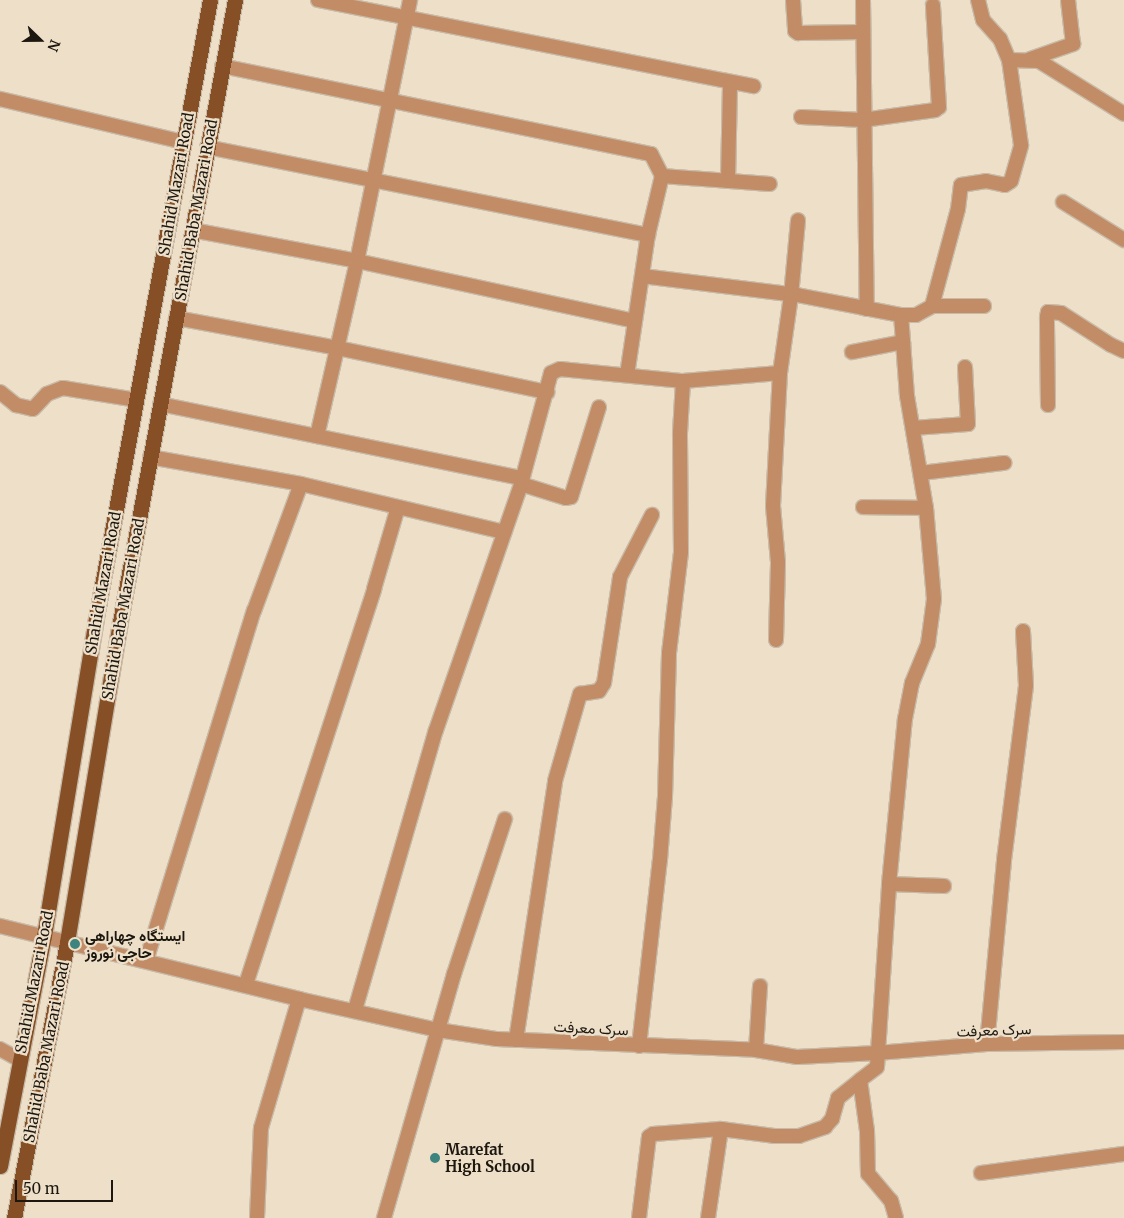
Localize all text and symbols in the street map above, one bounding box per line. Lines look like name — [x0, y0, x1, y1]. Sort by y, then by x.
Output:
north arrow — [15, 15, 65, 65]
text: N — [43, 37, 64, 54]
street label: Shahid Mazari Road — [155, 111, 197, 257]
street label: Shahid Baba Mazari Road — [171, 118, 221, 302]
street label: Shahid Mazari Road — [82, 510, 124, 656]
street label: Shahid Baba Mazari Road — [98, 517, 148, 701]
street label: Shahid Mazari Road — [11, 909, 57, 1055]
place label: ایستگاه چهاراهی حاجی نوروز — [85, 926, 185, 961]
marker: ایستگاه چهاراهی حاجی نوروز — [69, 938, 81, 950]
street label: Shahid Baba Mazari Road — [20, 960, 72, 1144]
street label: سرک معرفت — [553, 1017, 629, 1039]
street label: سرک معرفت — [956, 1020, 1032, 1040]
place label: Marefat High School — [445, 1140, 535, 1175]
marker: Marefat High School — [429, 1152, 441, 1164]
scale bar — [18, 1170, 115, 1202]
text: 50 m — [23, 1179, 60, 1198]

